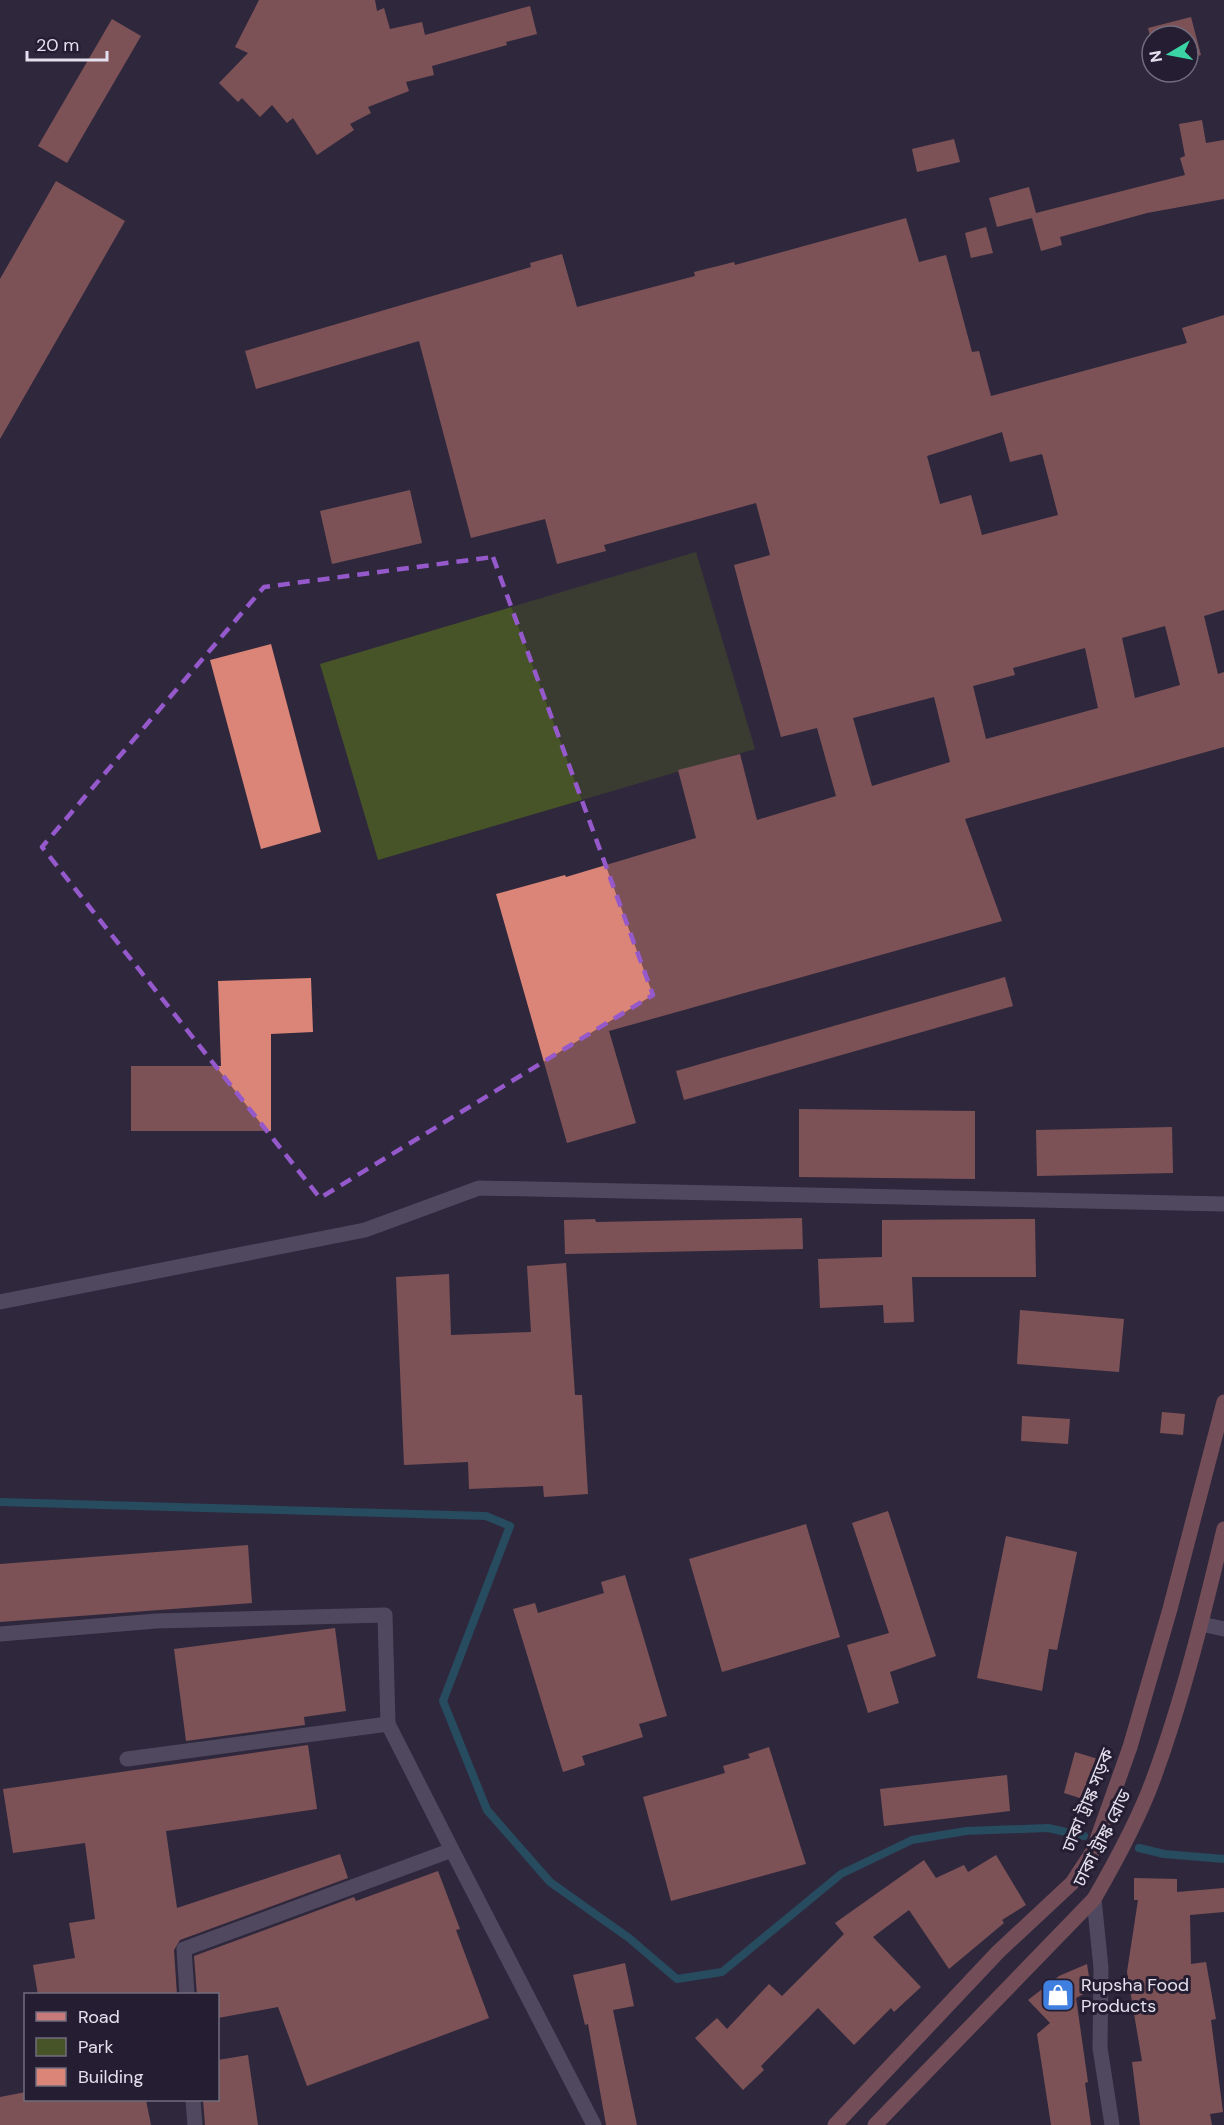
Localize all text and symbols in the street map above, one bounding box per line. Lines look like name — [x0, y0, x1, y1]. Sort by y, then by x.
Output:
scale bar — [27, 24, 106, 62]
north arrow — [1140, 24, 1200, 84]
text: 20 m — [36, 33, 79, 57]
text: N — [1144, 49, 1167, 64]
street label: ঢাকা ট্রাঙ্ক সড়ক — [1056, 1744, 1120, 1856]
street label: ঢাকা ট্রাঙ্ক রোড — [1067, 1785, 1137, 1891]
place label: Rupsha Food Products — [1081, 1973, 1189, 2018]
shop icon: Rupsha Food Products — [1040, 1977, 1076, 2013]
legend — [24, 1993, 219, 2101]
text: Road — [78, 2005, 120, 2029]
text: Park — [78, 2035, 114, 2059]
text: Building — [78, 2065, 143, 2089]

